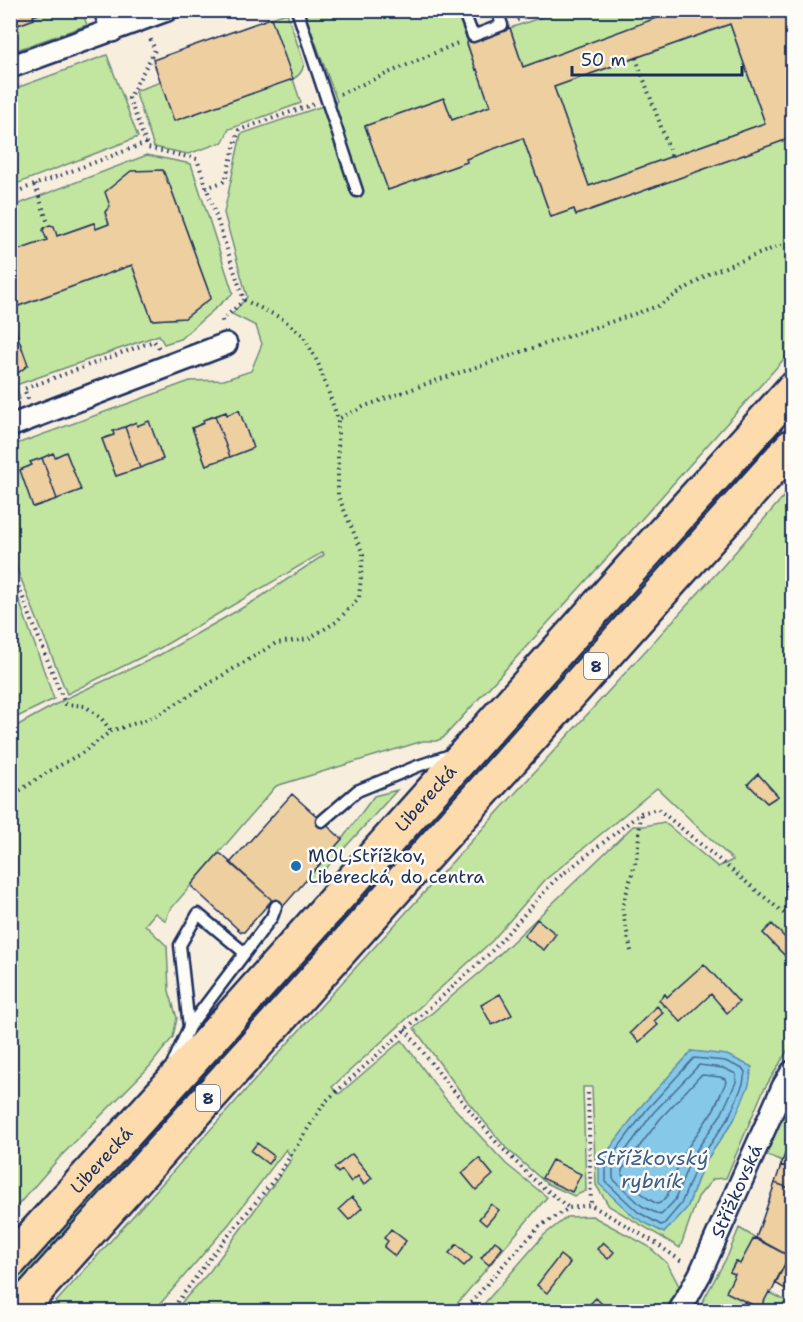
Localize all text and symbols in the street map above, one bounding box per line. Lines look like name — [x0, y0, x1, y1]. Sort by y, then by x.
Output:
scale bar — [572, 39, 742, 77]
text: 50 m — [581, 48, 626, 72]
road number: 8 — [584, 653, 608, 679]
street label: Liberecká — [389, 760, 462, 837]
place label: MOL,Střížkov, Liberecká, do centra — [308, 844, 485, 889]
marker: MOL,Střížkov, Liberecká, do centra — [289, 859, 303, 873]
road number: 8 — [196, 1085, 220, 1111]
street label: Liberecká — [65, 1122, 138, 1199]
street label: Střížkovská — [706, 1141, 768, 1242]
water label: Střížkovský rybník — [595, 1145, 709, 1194]

